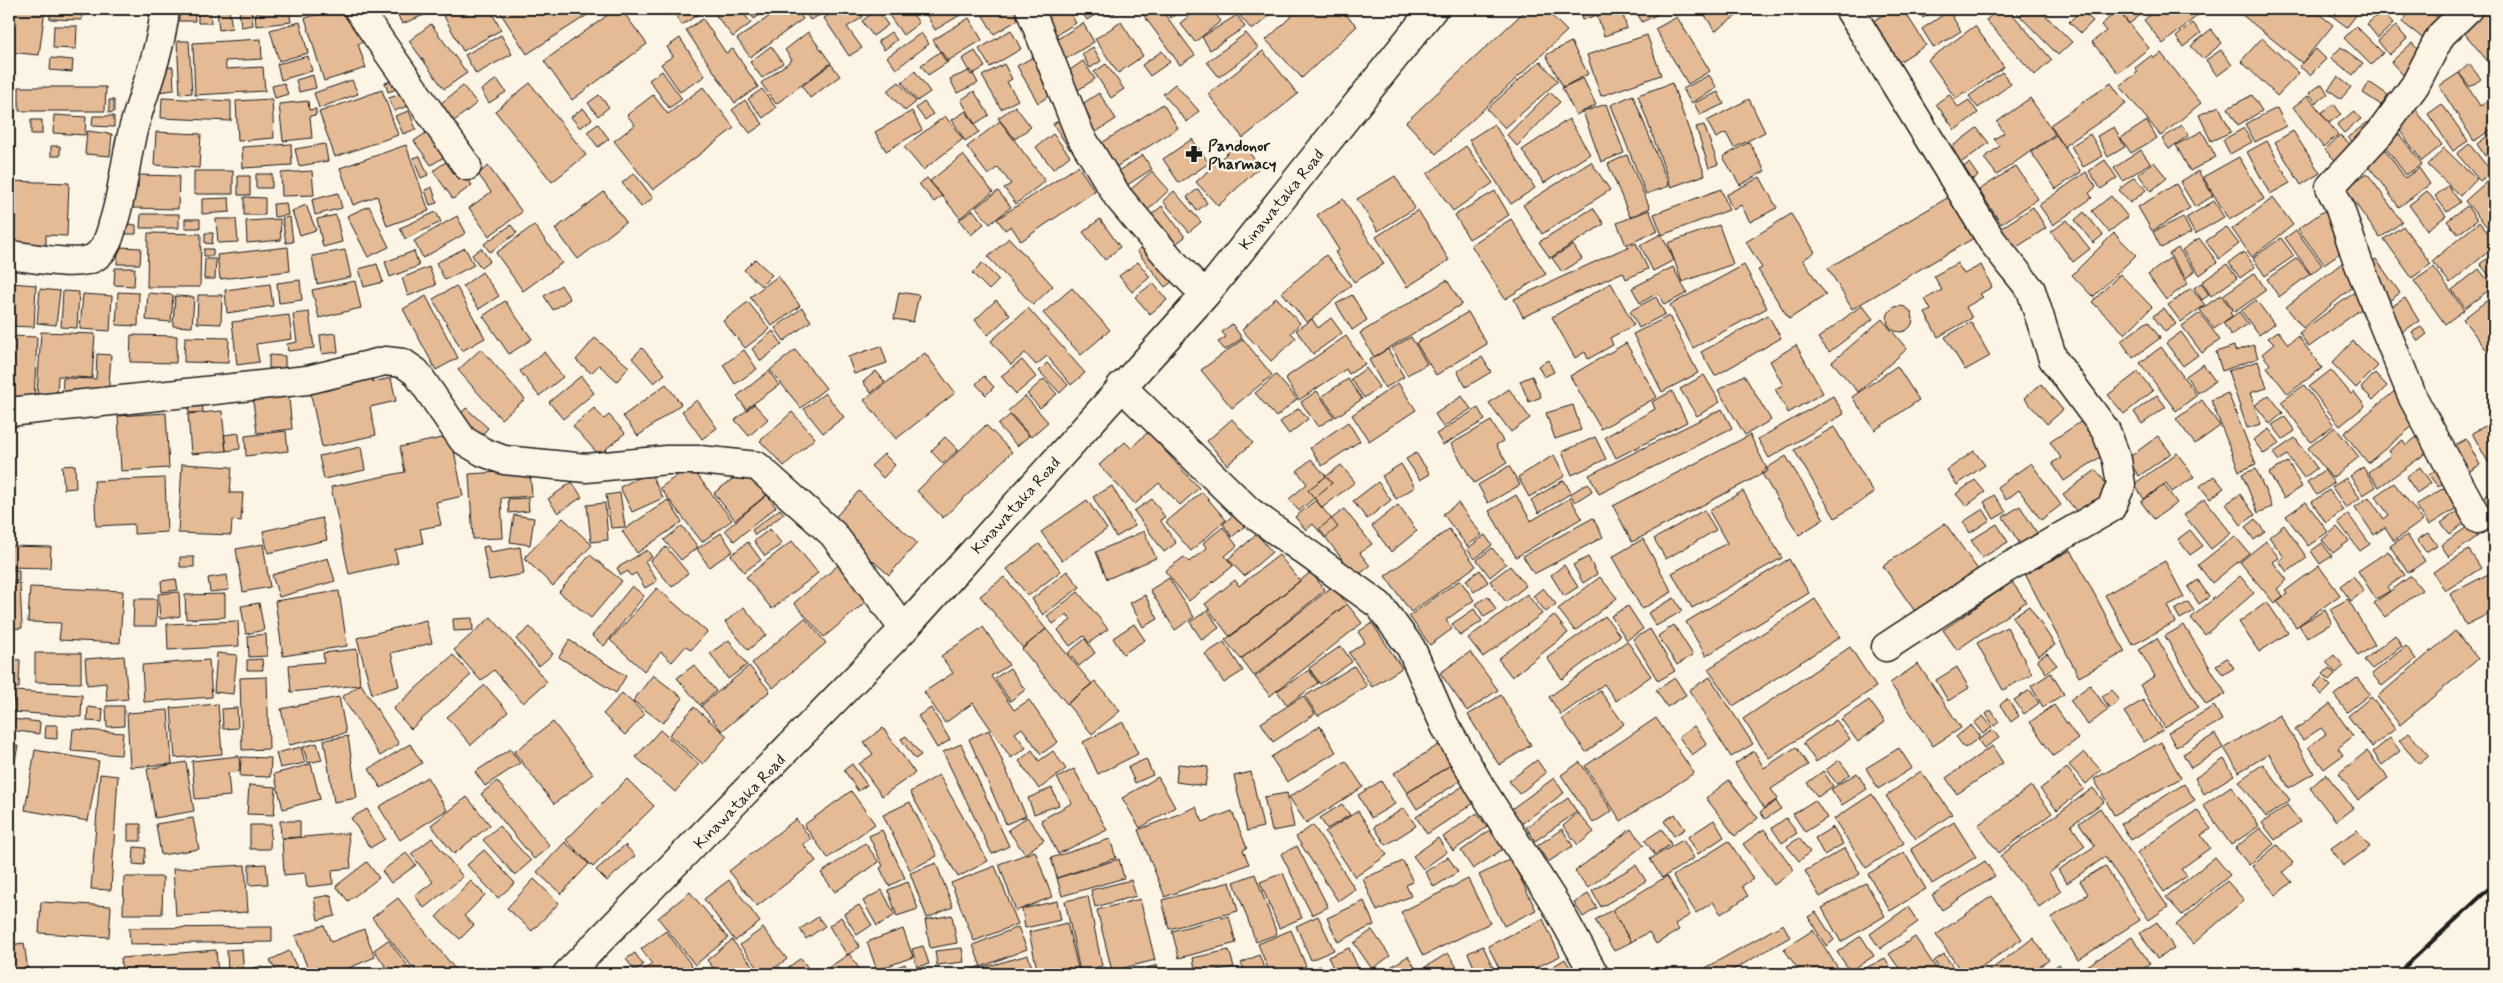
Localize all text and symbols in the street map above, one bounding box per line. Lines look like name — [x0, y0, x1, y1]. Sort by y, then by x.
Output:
place label: Pandonor Pharmacy — [1208, 136, 1276, 175]
pharmacy icon: Pandonor Pharmacy — [1184, 144, 1204, 164]
street label: Kinawataka Road — [1235, 145, 1329, 255]
street label: Kinawataka Road — [967, 453, 1065, 559]
street label: Kinawataka Road — [689, 750, 791, 854]

